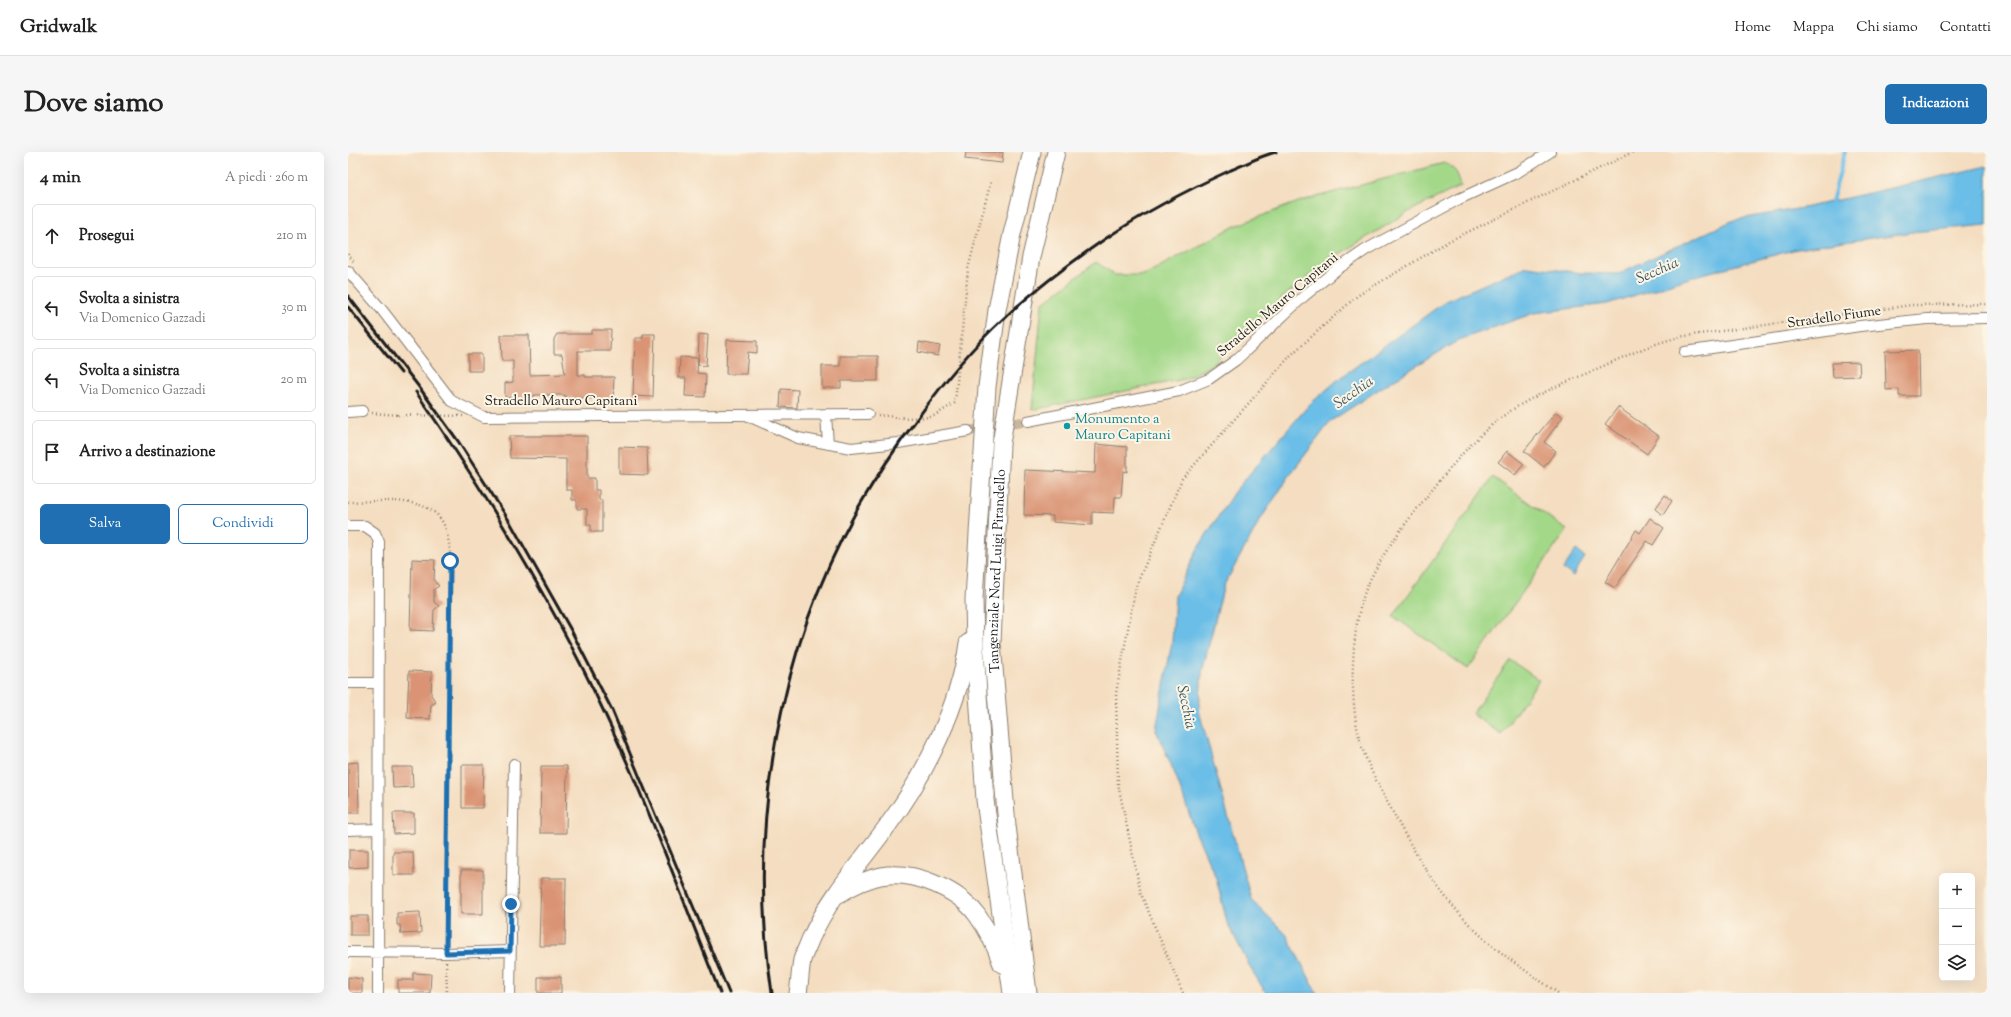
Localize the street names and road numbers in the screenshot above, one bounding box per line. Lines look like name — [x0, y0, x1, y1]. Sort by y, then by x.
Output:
street label: Stradello Mauro Capitani — [1213, 249, 1343, 362]
street label: Stradello Fiume — [1786, 301, 1883, 334]
street label: Stradello Mauro Capitani — [485, 392, 637, 412]
street label: Tangenziale Nord Luigi Pirandello — [984, 468, 1012, 673]

